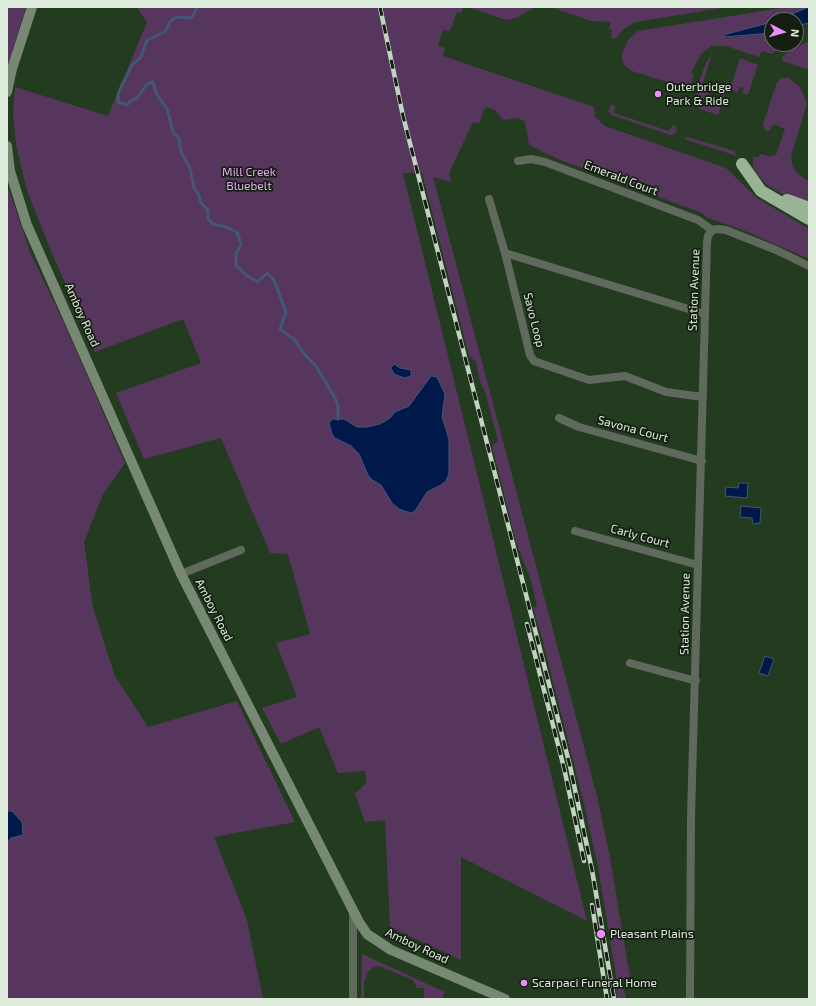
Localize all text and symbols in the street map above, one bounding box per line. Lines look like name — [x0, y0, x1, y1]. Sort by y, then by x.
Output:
north arrow — [764, 12, 804, 52]
text: N — [789, 29, 802, 38]
place label: Outerbridge Park & Ride — [666, 80, 731, 108]
marker: Outerbridge Park & Ride — [653, 89, 663, 99]
street label: Emerald Court — [582, 157, 660, 199]
park label: Mill Creek Bluebelt — [222, 165, 276, 193]
street label: Station Avenue — [685, 249, 703, 331]
street label: Amboy Road — [62, 281, 102, 349]
street label: Savo Loop — [520, 291, 548, 349]
street label: Savona Court — [596, 413, 670, 445]
street label: Carly Court — [609, 521, 671, 551]
street label: Station Avenue — [677, 573, 693, 655]
street label: Amboy Road — [192, 576, 236, 644]
street label: Amboy Road — [383, 925, 451, 967]
place label: Pleasant Plains — [610, 927, 694, 941]
marker: Pleasant Plains — [595, 928, 607, 940]
place label: Scarpaci Funeral Home — [532, 976, 657, 990]
marker: Scarpaci Funeral Home — [519, 978, 529, 988]

